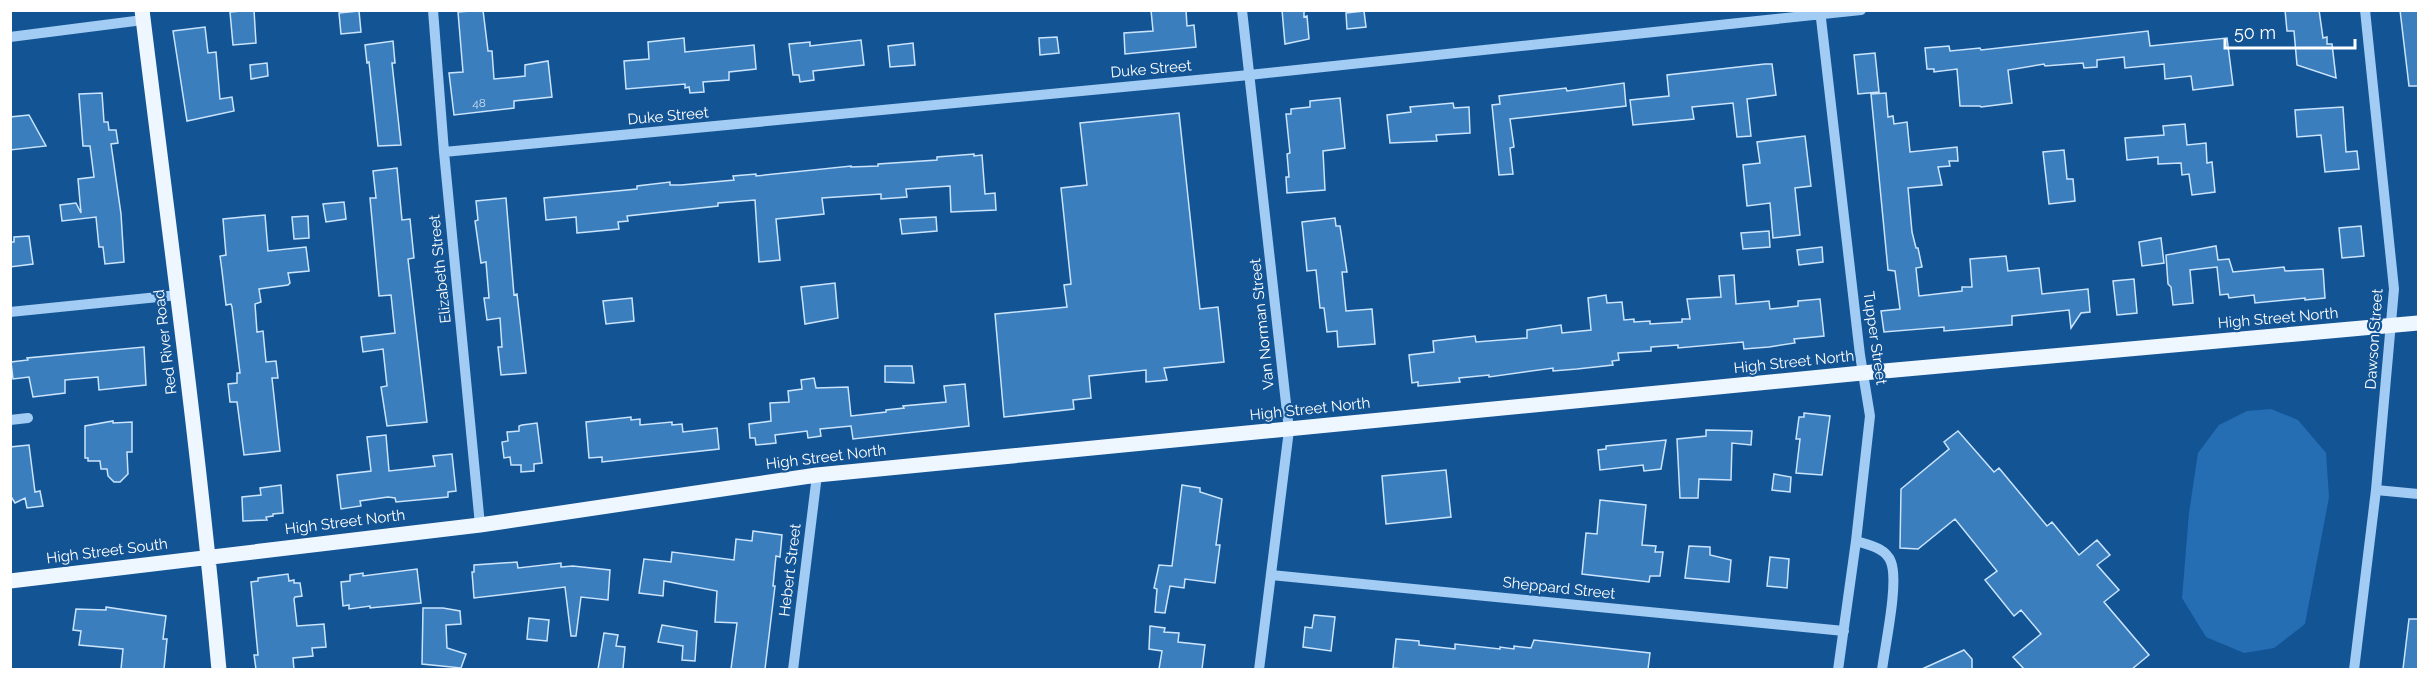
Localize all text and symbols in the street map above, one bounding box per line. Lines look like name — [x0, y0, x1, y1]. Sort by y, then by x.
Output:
scale bar — [2225, 12, 2356, 50]
text: 50 m — [2234, 22, 2276, 43]
street label: Duke Street — [1110, 56, 1192, 82]
house number: 48 — [472, 96, 486, 110]
street label: Duke Street — [627, 103, 709, 129]
street label: Elizabeth Street — [425, 214, 455, 324]
street label: Van Norman Street — [1246, 257, 1278, 391]
street label: Red River Road — [150, 288, 180, 396]
street label: Dawson Street — [2362, 288, 2386, 390]
street label: Tupper Street — [1860, 290, 1890, 386]
street label: High Street North — [2217, 304, 2339, 332]
street label: High Street North — [1733, 347, 1855, 377]
street label: High Street North — [1249, 394, 1371, 424]
street label: High Street North — [765, 441, 887, 473]
street label: High Street North — [284, 506, 406, 538]
street label: Hebert Street — [775, 522, 805, 618]
street label: High Street South — [45, 535, 169, 567]
street label: Sheppard Street — [1502, 573, 1616, 603]

